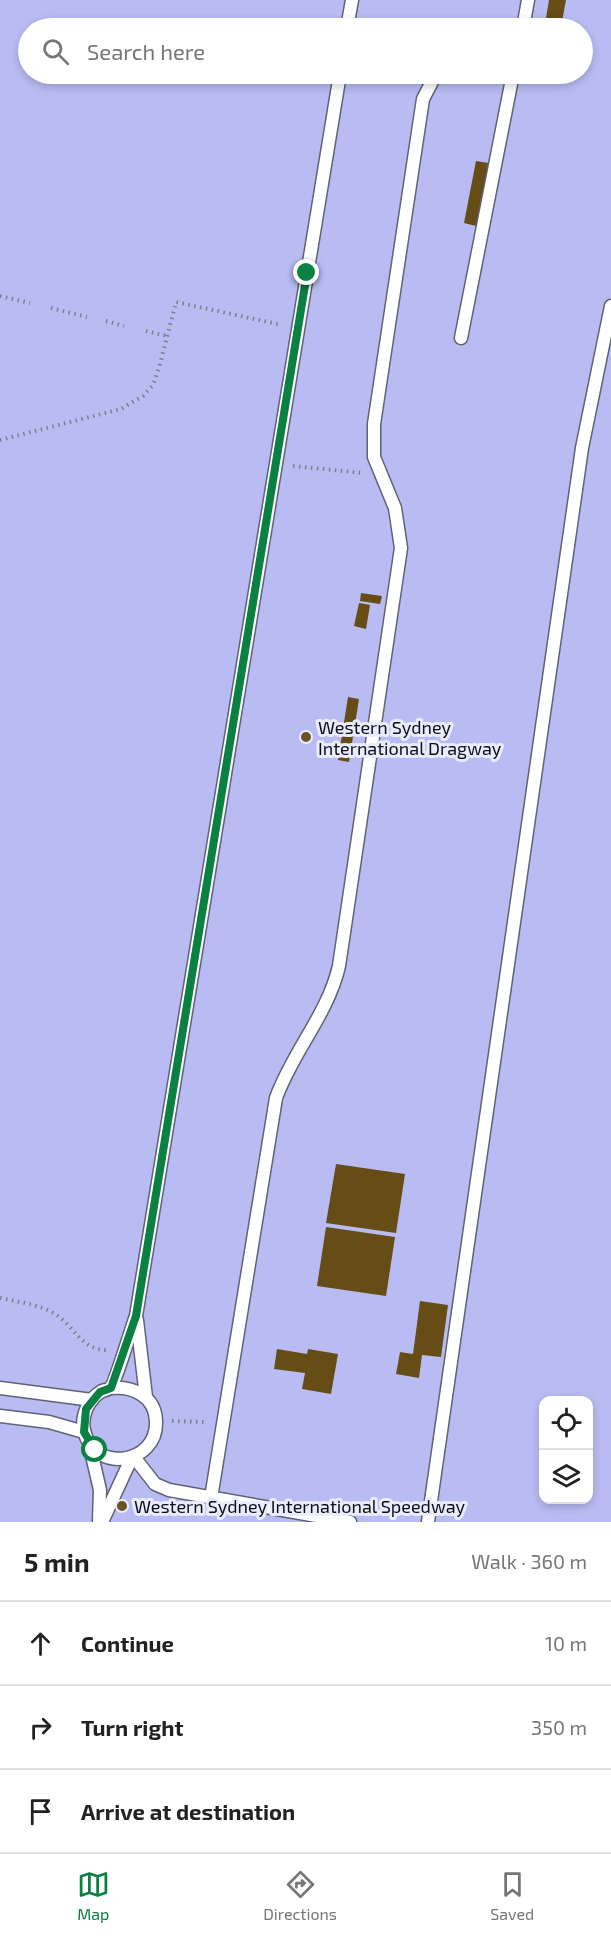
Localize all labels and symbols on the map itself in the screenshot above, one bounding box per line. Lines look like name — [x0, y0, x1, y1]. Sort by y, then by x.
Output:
route end — [293, 259, 319, 285]
place label: Western Sydney International Dragway — [318, 716, 502, 759]
marker: Western Sydney International Dragway — [299, 730, 313, 744]
route start — [81, 1436, 107, 1462]
place label: Western Sydney International Speedway — [134, 1495, 466, 1517]
marker: Western Sydney International Speedway — [115, 1499, 129, 1513]

